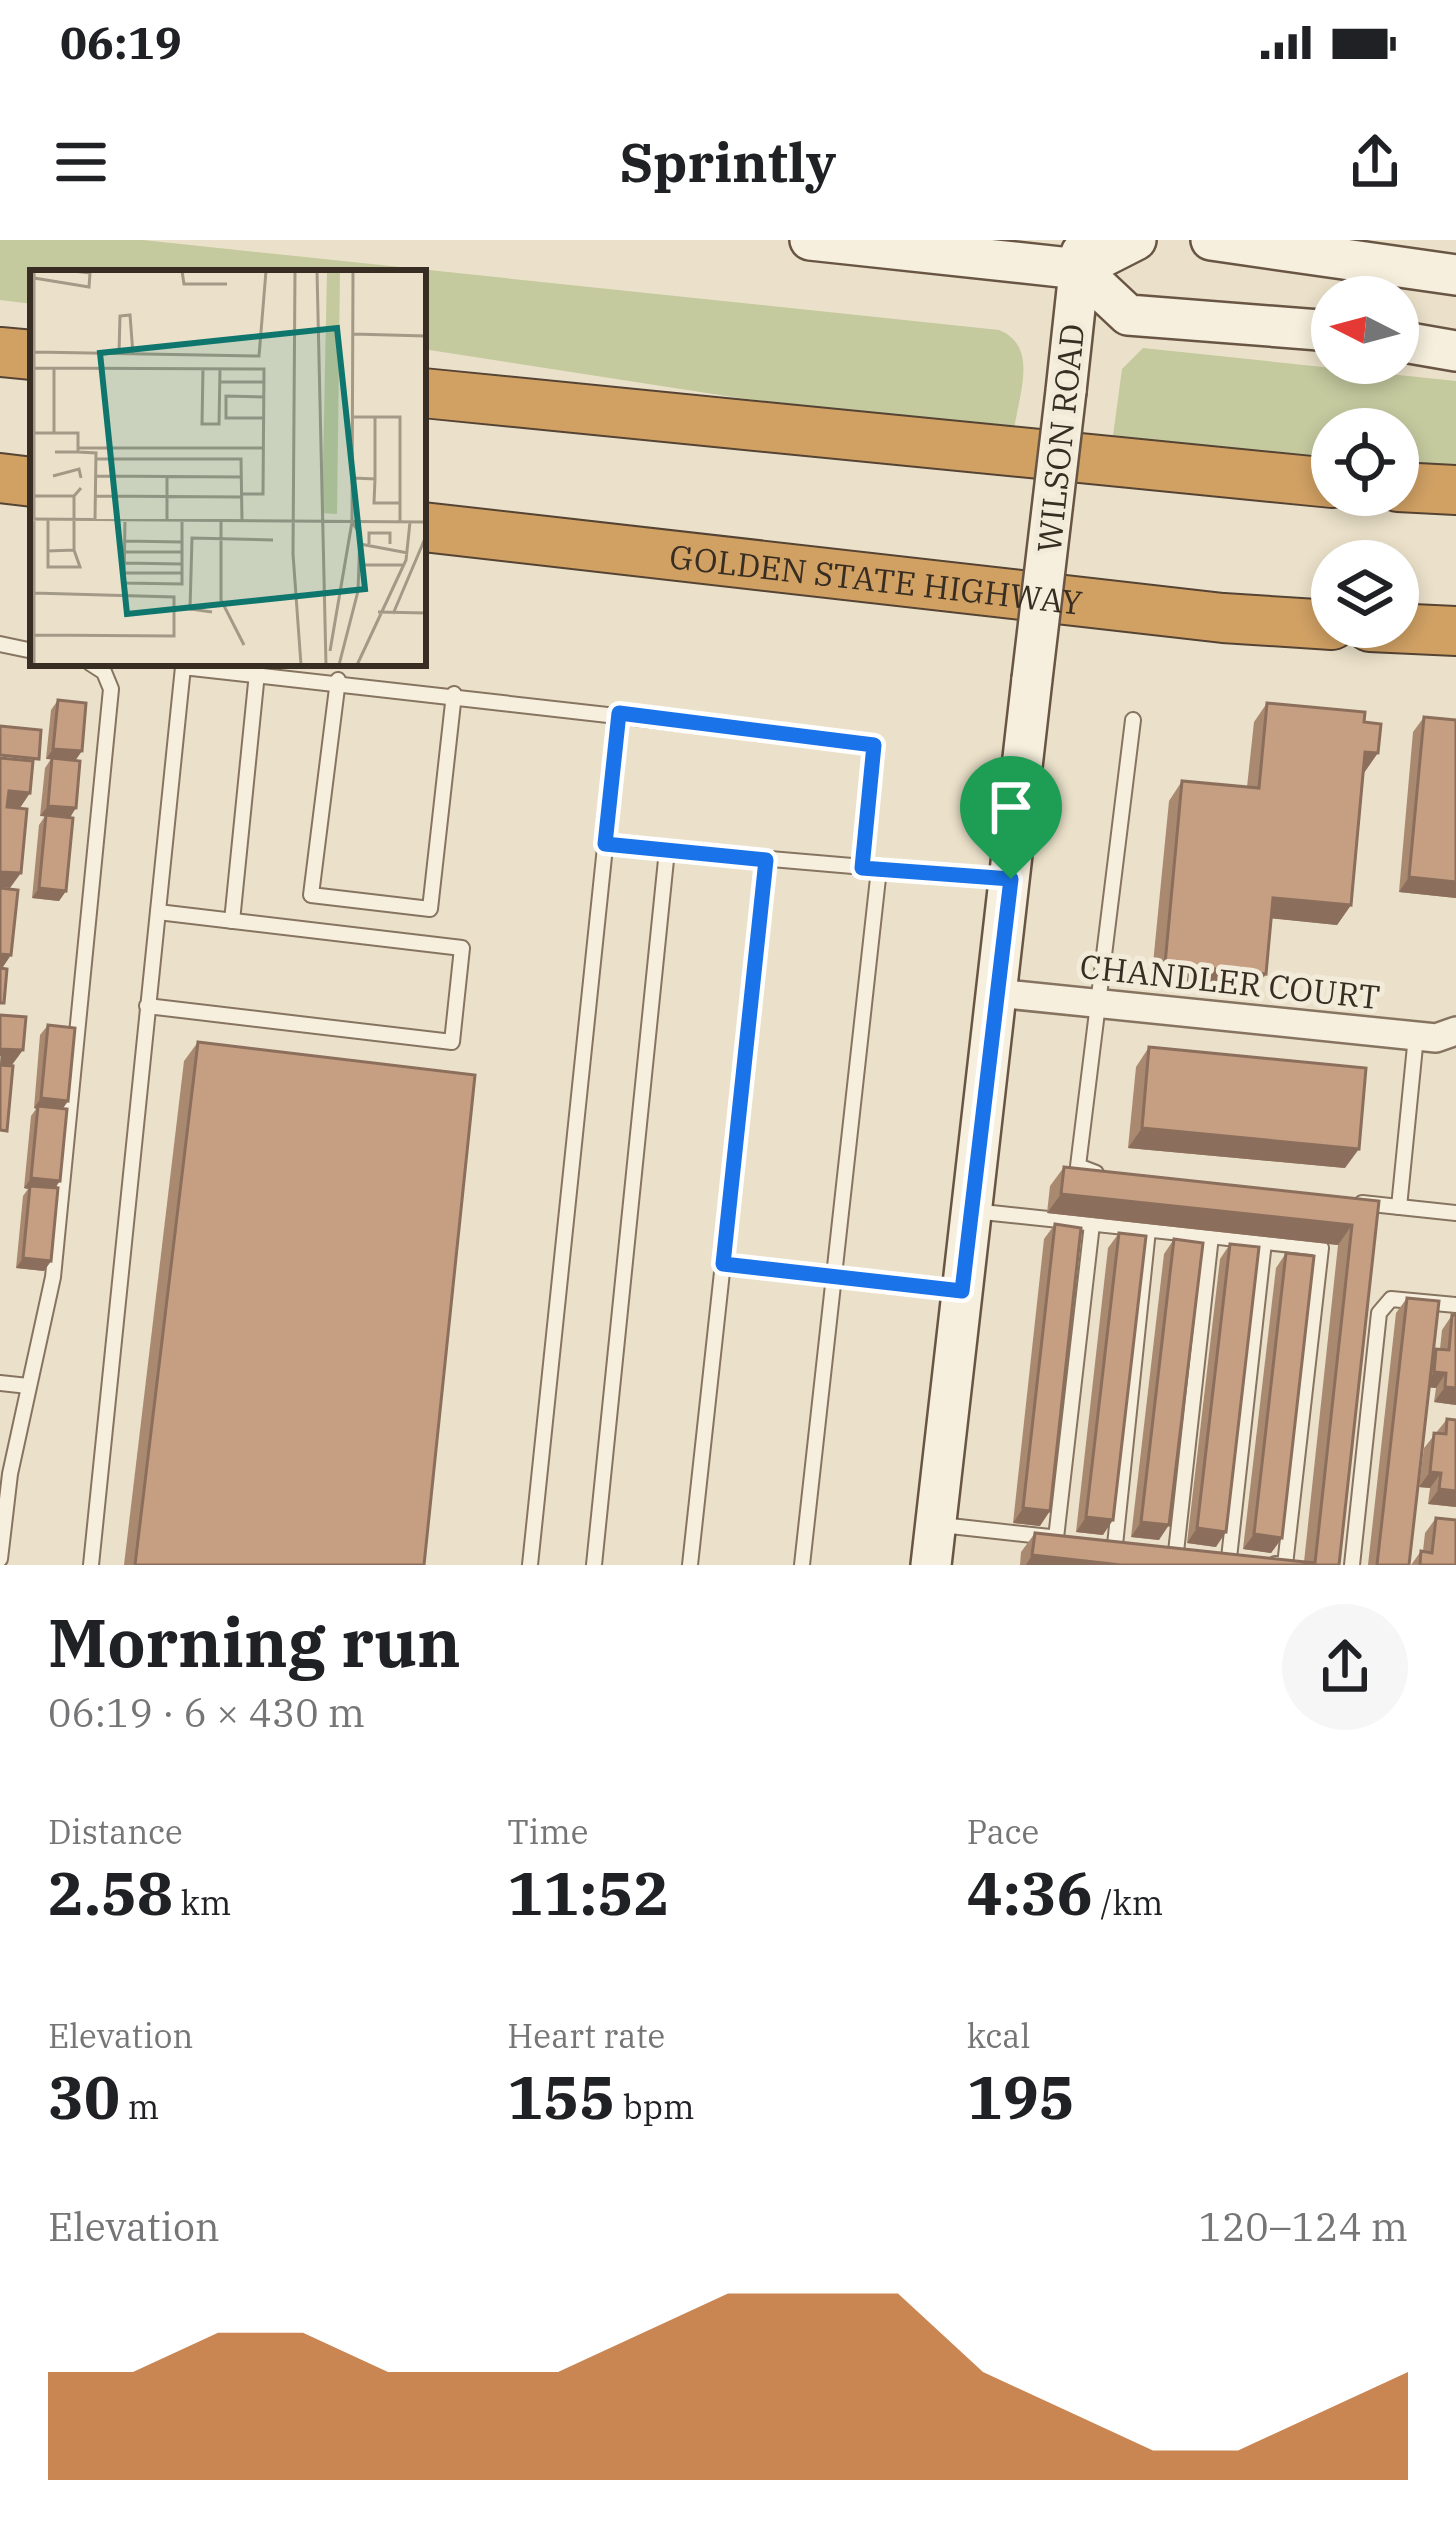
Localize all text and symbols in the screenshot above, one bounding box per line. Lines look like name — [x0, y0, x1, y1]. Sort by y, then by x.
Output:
text: 06:19 — [60, 13, 182, 71]
text: Sprintly — [620, 127, 836, 197]
icon: menu — [48, 129, 114, 195]
icon: share — [1342, 129, 1408, 195]
inset map — [30, 270, 426, 666]
north arrow — [1311, 276, 1419, 384]
map controls — [1311, 276, 1419, 648]
street label: WILSON ROAD — [1027, 321, 1093, 555]
button: locate — [1311, 408, 1419, 516]
street label: GOLDEN STATE HIGHWAY — [667, 534, 1085, 623]
button: layers — [1311, 540, 1419, 648]
pin — [960, 756, 1062, 879]
icon: arrive — [978, 774, 1044, 840]
street label: CHANDLER COURT — [1078, 944, 1382, 1018]
text: Morning run — [48, 1599, 461, 1685]
button: share — [1282, 1604, 1408, 1730]
text: 06:19 · 6 × 430 m — [48, 1687, 365, 1738]
text: Distance — [48, 1810, 183, 1853]
text: Time — [507, 1810, 588, 1853]
text: Pace — [967, 1810, 1039, 1853]
text: 2.58 — [48, 1853, 173, 1932]
text: 11:52 — [507, 1853, 670, 1932]
text: 4:36 — [967, 1853, 1093, 1932]
text: km — [173, 1881, 231, 1924]
text: /km — [1093, 1881, 1163, 1924]
text: Elevation — [48, 2014, 193, 2057]
text: Heart rate — [507, 2014, 665, 2057]
text: kcal — [967, 2014, 1030, 2057]
text: 30 — [48, 2057, 120, 2136]
text: 155 — [507, 2057, 615, 2136]
text: 195 — [967, 2057, 1075, 2136]
text: m — [120, 2085, 159, 2128]
text: bpm — [615, 2085, 694, 2128]
text: Elevation — [48, 2201, 220, 2252]
text: 120–124 m — [1198, 2201, 1408, 2252]

